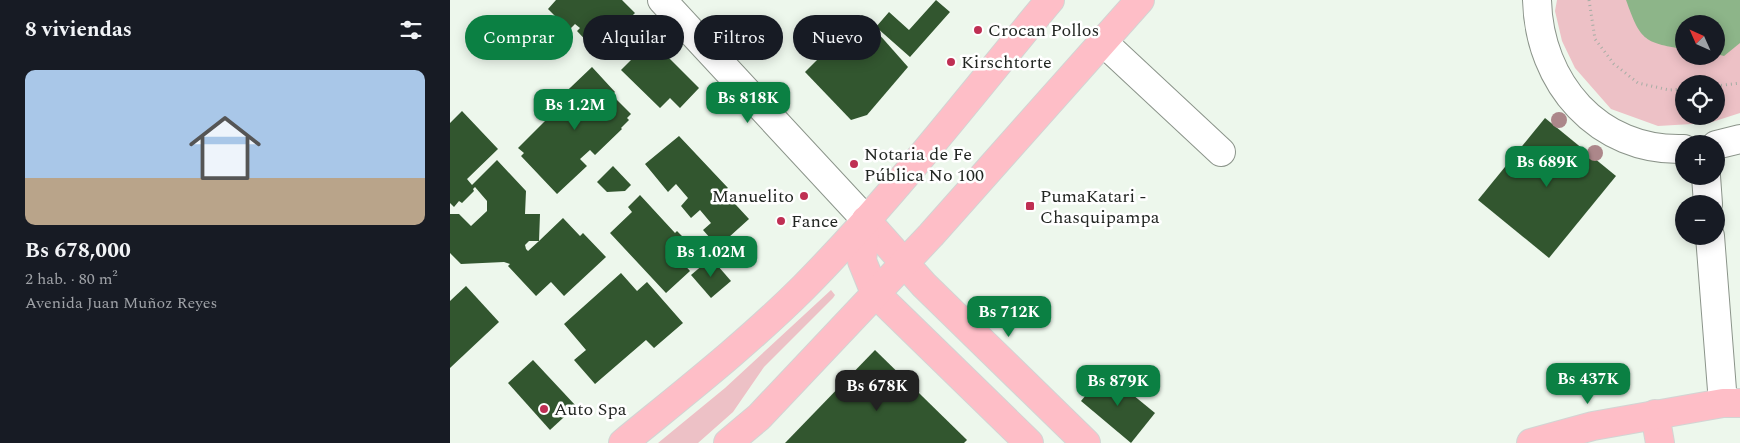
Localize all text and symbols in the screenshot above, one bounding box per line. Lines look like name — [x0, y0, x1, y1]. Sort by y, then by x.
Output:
text: 8 viviendas — [25, 14, 132, 46]
chip: Comprar — [465, 15, 573, 60]
chip: Alquilar — [583, 15, 684, 60]
chip: Filtros — [694, 15, 783, 60]
chip: Nuevo — [793, 15, 881, 60]
north arrow — [1675, 15, 1725, 65]
map controls — [1675, 15, 1725, 245]
icon: filters — [397, 16, 425, 44]
place label: Crocan Pollos — [988, 17, 1099, 44]
marker: Crocan Pollos — [972, 24, 984, 36]
place label: Kirschtorte — [961, 49, 1052, 76]
marker: Kirschtorte — [945, 56, 957, 68]
button: locate — [1675, 75, 1725, 125]
pin: Bs 818K — [702, 82, 794, 124]
text: Bs 818K — [717, 86, 779, 110]
pin: Bs 1.2M — [529, 88, 621, 131]
text: Bs 1.2M — [545, 93, 605, 117]
icon: home — [180, 103, 270, 193]
button: + — [1675, 135, 1725, 185]
place label: Notaria de Fe Pública No 100 — [864, 141, 984, 189]
pin: Bs 689K — [1501, 146, 1593, 188]
text: Bs 689K — [1516, 150, 1578, 174]
marker: Notaria de Fe Pública No 100 — [848, 158, 860, 170]
place label: Manuelito — [712, 183, 794, 210]
place label: PumaKatari - Chasquipampa — [1040, 183, 1160, 231]
marker: Manuelito — [798, 190, 810, 202]
button: − — [1675, 195, 1725, 245]
marker: PumaKatari - Chasquipampa — [1024, 200, 1036, 212]
place label: Fance — [791, 208, 838, 235]
marker: Fance — [775, 215, 787, 227]
text: Bs 678,000 — [25, 235, 131, 267]
pin: Bs 1.02M — [659, 236, 763, 278]
text: Bs 1.02M — [676, 240, 746, 264]
text: 2 hab. · 80 m² — [25, 267, 118, 291]
text: Avenida Juan Muñoz Reyes — [25, 291, 217, 315]
pin: Bs 712K — [963, 296, 1055, 338]
text: Bs 712K — [978, 300, 1040, 324]
pin: Bs 437K — [1542, 362, 1634, 405]
pin: Bs 879K — [1072, 364, 1164, 407]
text: Bs 437K — [1557, 367, 1619, 391]
text: Bs 879K — [1087, 369, 1149, 393]
pin: Bs 678K — [831, 370, 923, 412]
text: Bs 678K — [846, 374, 908, 398]
place label: Auto Spa — [554, 396, 627, 423]
marker: Auto Spa — [538, 403, 550, 415]

